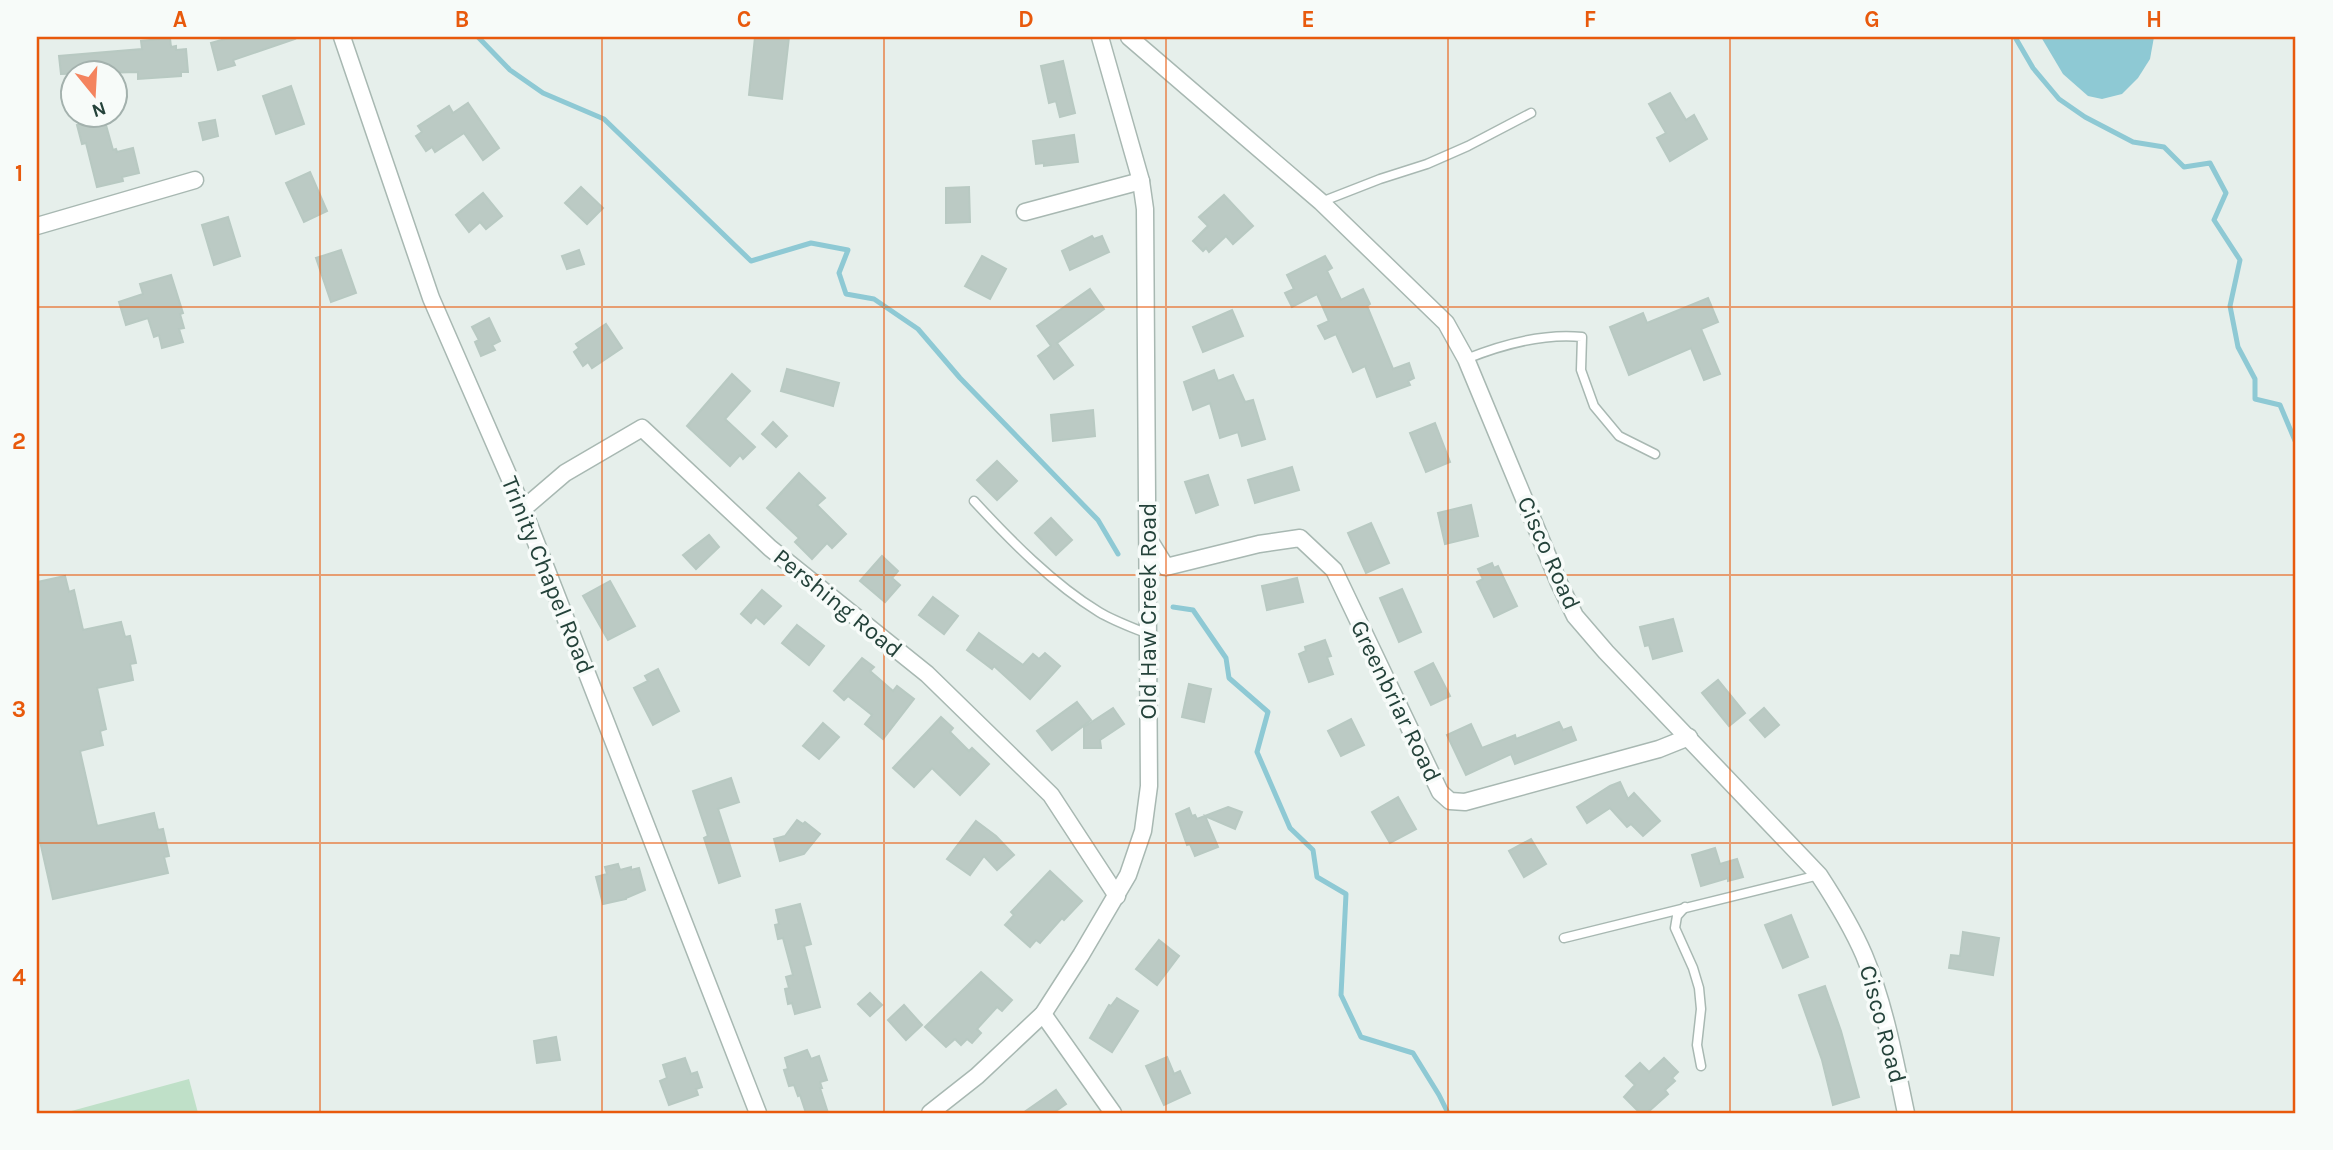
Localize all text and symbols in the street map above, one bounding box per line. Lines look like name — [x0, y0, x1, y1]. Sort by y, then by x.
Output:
text: A — [173, 6, 187, 33]
text: B — [455, 6, 469, 33]
text: C — [737, 6, 751, 33]
text: D — [1018, 6, 1034, 33]
text: E — [1301, 6, 1315, 33]
text: F — [1584, 6, 1596, 33]
text: G — [1864, 6, 1880, 33]
text: H — [2146, 6, 2162, 33]
north arrow — [60, 60, 130, 130]
text: N — [89, 97, 109, 122]
text: 1 — [15, 160, 23, 187]
text: 2 — [12, 428, 26, 455]
street label: Trinity Chapel Road — [496, 472, 600, 678]
street label: Cisco Road — [1512, 492, 1586, 614]
street label: Old Haw Creek Road — [1134, 503, 1162, 720]
street label: Pershing Road — [768, 543, 908, 663]
street label: Greenbriar Road — [1345, 616, 1447, 786]
text: 3 — [12, 696, 26, 723]
street label: Cisco Road — [1854, 962, 1912, 1086]
text: 4 — [12, 964, 26, 991]

